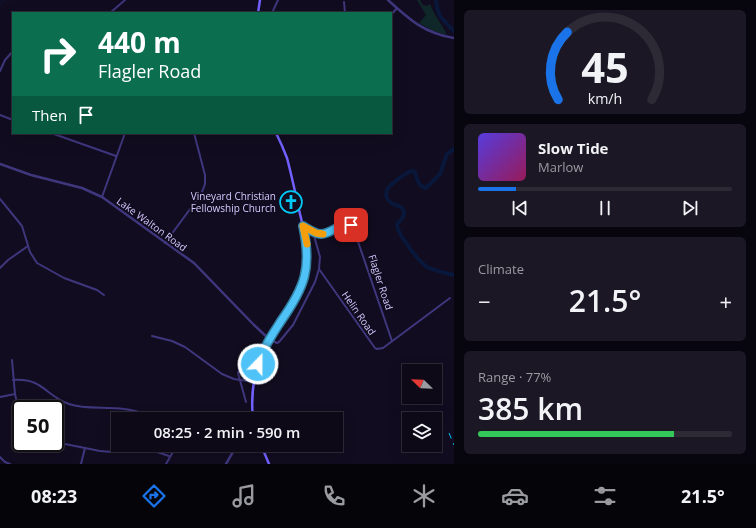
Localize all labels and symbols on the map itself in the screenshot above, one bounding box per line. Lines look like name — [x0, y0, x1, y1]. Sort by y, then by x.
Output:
place label: Vineyard Christian Fellowship Church — [191, 189, 276, 215]
church icon: Vineyard Christian Fellowship Church — [278, 189, 304, 215]
street label: Lake Walton Road — [114, 194, 190, 254]
pin — [334, 208, 368, 242]
street label: Flagler Road — [365, 253, 397, 311]
street label: Helin Road — [339, 288, 379, 338]
position arrow — [237, 343, 279, 385]
north arrow — [402, 364, 442, 404]
speed limit sign: 50 — [12, 400, 64, 452]

